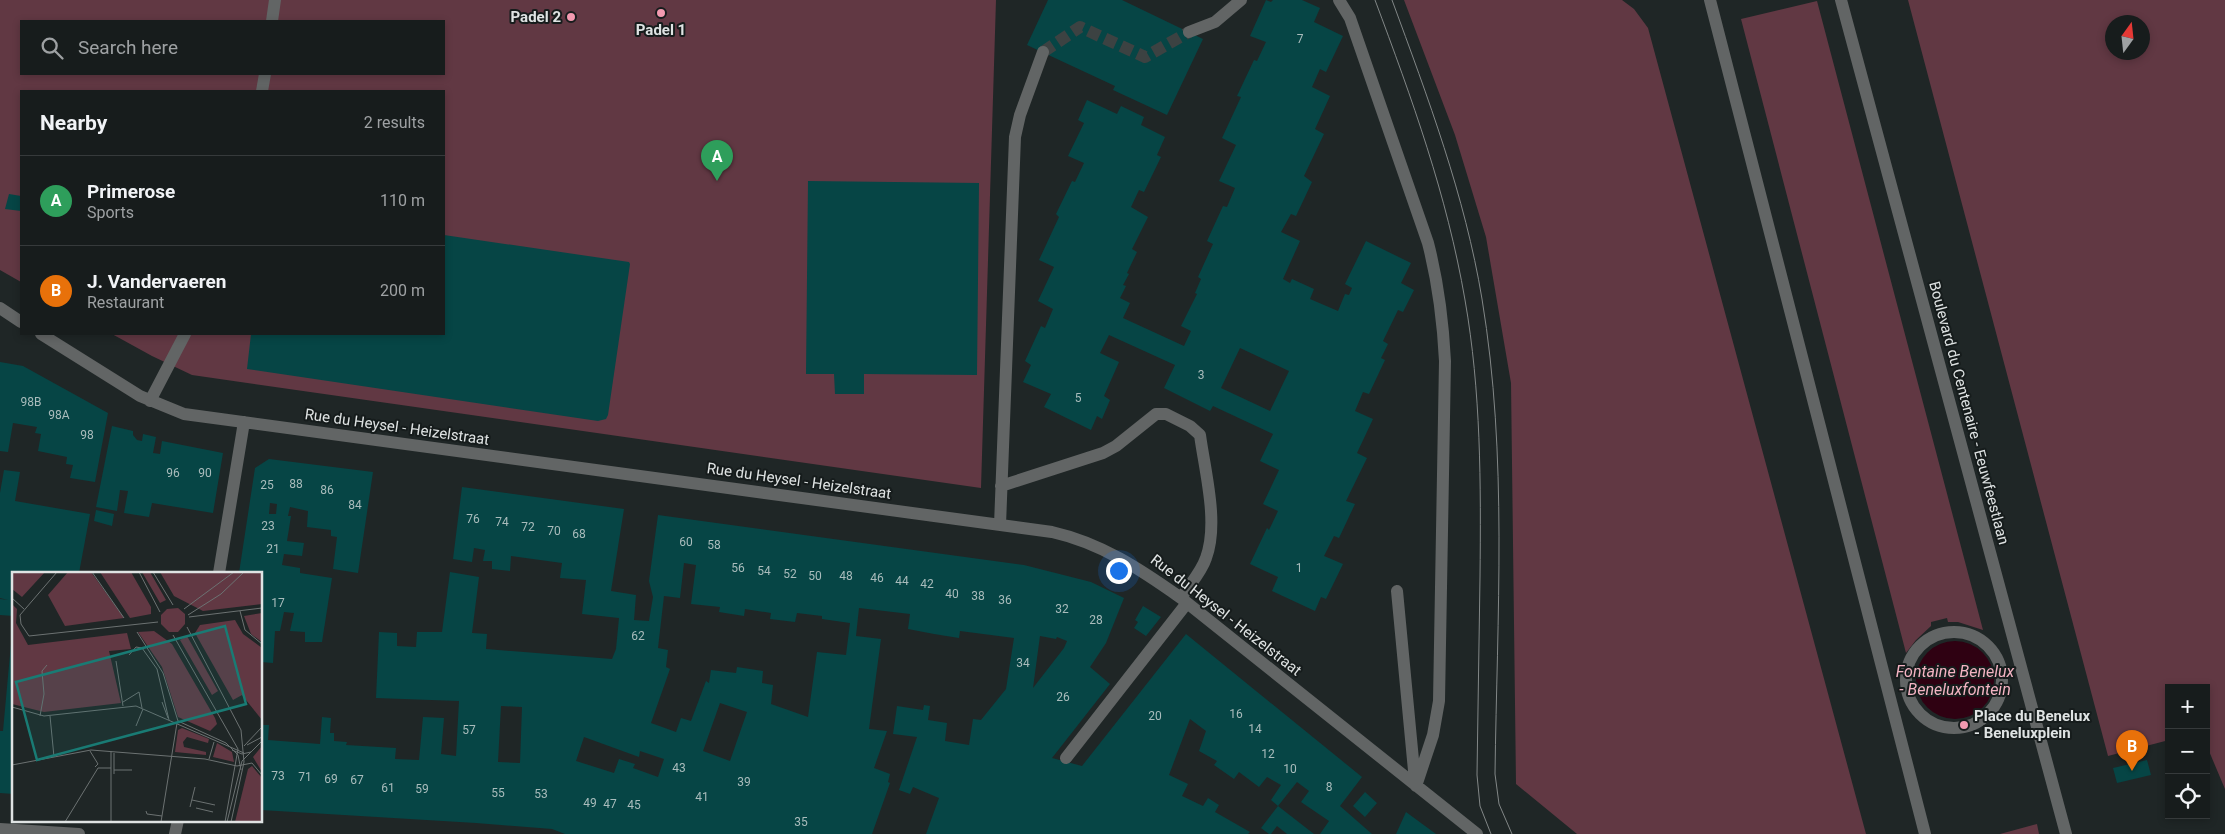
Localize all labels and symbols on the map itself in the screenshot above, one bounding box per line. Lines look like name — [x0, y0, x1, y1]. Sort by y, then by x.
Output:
marker: Padel 1 — [655, 7, 667, 19]
place label: Padel 2 — [511, 8, 561, 26]
marker: Padel 2 — [565, 11, 577, 23]
north arrow — [2105, 15, 2150, 60]
place label: Padel 1 — [636, 21, 686, 39]
house number: 7 — [1297, 32, 1304, 46]
pin: A — [701, 140, 733, 181]
street label: Boulevard du Centenaire - Eeuwfeestlaan — [1925, 279, 2013, 547]
house number: 3 — [1198, 368, 1204, 382]
house number: 5 — [1075, 391, 1082, 405]
house number: 98B — [21, 395, 41, 409]
street label: Rue du Heysel - Heizelstraat — [304, 405, 490, 449]
house number: 98A — [48, 408, 70, 422]
house number: 98 — [80, 428, 94, 442]
street label: Rue du Heysel - Heizelstraat — [706, 459, 892, 503]
house number: 96 — [166, 466, 180, 480]
house number: 90 — [198, 466, 212, 480]
house number: 88 — [289, 477, 303, 491]
house number: 25 — [260, 478, 274, 492]
house number: 86 — [320, 483, 334, 497]
house number: 84 — [348, 498, 362, 512]
house number: 76 — [466, 512, 480, 526]
house number: 74 — [495, 515, 509, 529]
house number: 23 — [261, 519, 275, 533]
house number: 72 — [521, 520, 535, 534]
house number: 70 — [547, 524, 561, 538]
house number: 68 — [572, 527, 586, 541]
house number: 60 — [679, 535, 693, 549]
house number: 58 — [707, 538, 721, 552]
house number: 21 — [266, 542, 280, 556]
street label: Rue du Heysel - Heizelstraat — [1147, 551, 1305, 679]
your location — [1106, 558, 1132, 584]
house number: 56 — [731, 561, 745, 575]
house number: 1 — [1296, 561, 1302, 575]
house number: 54 — [757, 564, 771, 578]
house number: 52 — [783, 567, 797, 581]
house number: 50 — [808, 569, 822, 583]
house number: 48 — [839, 569, 853, 583]
house number: 46 — [870, 571, 884, 585]
inset map — [12, 572, 262, 822]
house number: 44 — [895, 574, 909, 588]
house number: 42 — [920, 577, 934, 591]
house number: 40 — [945, 587, 959, 601]
house number: 38 — [971, 589, 985, 603]
house number: 36 — [998, 593, 1012, 607]
house number: 17 — [271, 596, 285, 610]
house number: 32 — [1055, 602, 1069, 616]
house number: 28 — [1089, 613, 1103, 627]
house number: 62 — [631, 629, 645, 643]
house number: 34 — [1016, 656, 1030, 670]
water label: Fontaine Benelux - Beneluxfontein — [1896, 662, 2015, 699]
house number: 26 — [1056, 690, 1070, 704]
house number: 16 — [1229, 707, 1243, 721]
place label: Place du Benelux - Beneluxplein — [1974, 707, 2090, 742]
house number: 20 — [1148, 709, 1162, 723]
marker: Place du Benelux - Beneluxplein — [1958, 719, 1970, 731]
house number: 14 — [1248, 722, 1262, 736]
house number: 57 — [462, 723, 476, 737]
pin: B — [2116, 730, 2148, 771]
house number: 12 — [1261, 747, 1275, 761]
house number: 43 — [672, 761, 686, 775]
house number: 10 — [1283, 762, 1297, 776]
house number: 73 — [271, 769, 285, 783]
house number: 71 — [298, 770, 312, 784]
house number: 69 — [324, 772, 338, 786]
house number: 67 — [350, 773, 364, 787]
house number: 39 — [737, 775, 751, 789]
house number: 8 — [1326, 780, 1333, 794]
house number: 61 — [381, 781, 395, 795]
house number: 59 — [415, 782, 429, 796]
house number: 55 — [491, 786, 505, 800]
house number: 53 — [534, 787, 548, 801]
house number: 41 — [695, 790, 709, 804]
house number: 49 — [583, 796, 597, 810]
house number: 47 — [603, 797, 617, 811]
house number: 45 — [627, 798, 641, 812]
house number: 35 — [794, 815, 808, 829]

